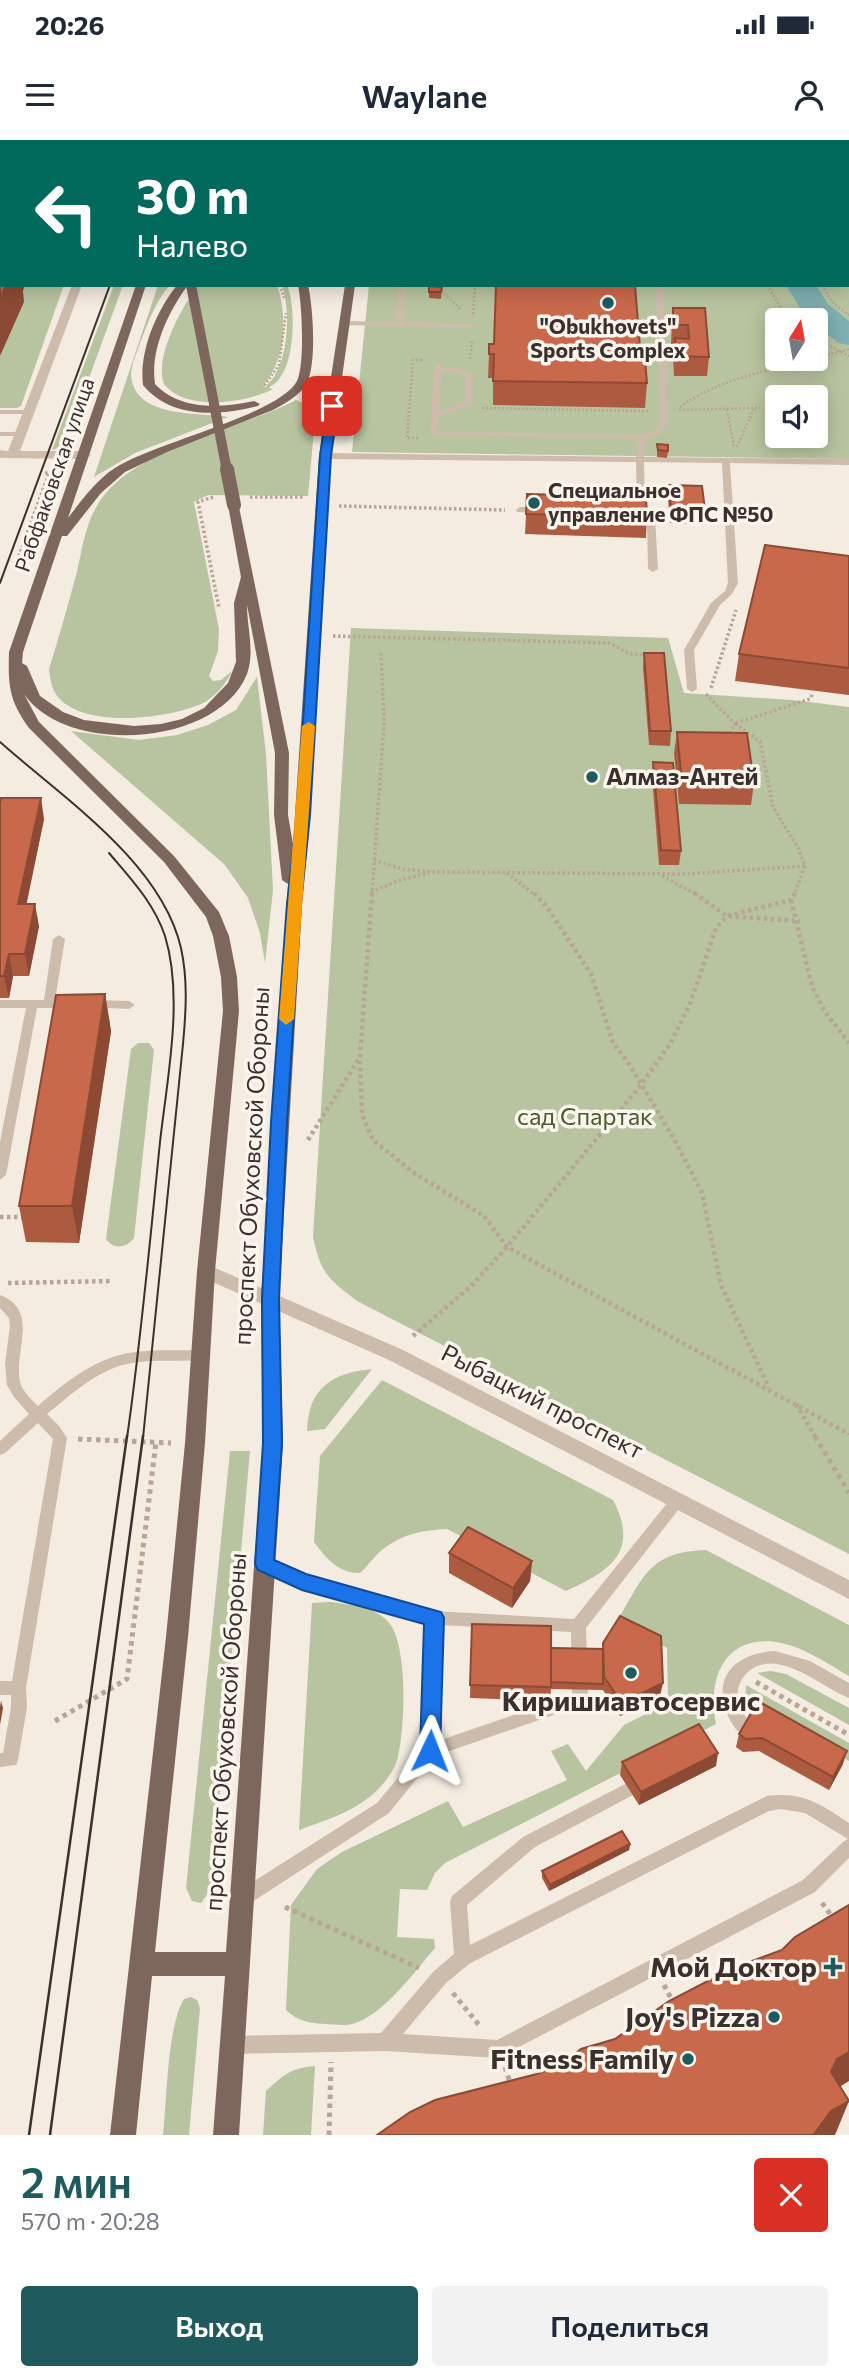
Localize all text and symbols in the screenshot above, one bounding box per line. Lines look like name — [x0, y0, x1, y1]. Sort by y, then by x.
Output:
text: 20:26 — [35, 9, 104, 40]
text: Waylane — [362, 75, 487, 115]
icon: menu — [21, 76, 59, 114]
icon: person — [790, 76, 828, 114]
text: 30 m — [136, 164, 249, 224]
icon: left — [21, 168, 112, 259]
text: Налево — [136, 224, 248, 264]
marker: "Obukhovets" Sports Complex — [600, 295, 616, 311]
north arrow — [765, 308, 828, 371]
map controls — [765, 308, 828, 448]
place label: "Obukhovets" Sports Complex — [530, 313, 686, 362]
street label: Рабфаковская улица — [9, 374, 99, 575]
pin — [302, 376, 362, 436]
button: sound — [765, 385, 828, 448]
icon: arrive — [313, 387, 351, 425]
place label: Специальное управление ФПС №50 — [548, 477, 773, 526]
marker: Специальное управление ФПС №50 — [526, 495, 542, 511]
place label: Алмаз-Антей — [606, 761, 759, 790]
marker: Алмаз-Антей — [584, 769, 600, 785]
street label: проспект Обуховской Обороны — [227, 986, 274, 1346]
park label: сад Спартак — [517, 1101, 653, 1130]
street label: Рыбацкий проспект — [437, 1337, 648, 1464]
street label: проспект Обуховской Обороны — [198, 1552, 251, 1912]
marker: Киришиавтосервис — [623, 1665, 639, 1681]
place label: Киришиавтосервис — [502, 1683, 760, 1717]
position arrow — [393, 1714, 467, 1788]
place label: Мой Доктор — [650, 1949, 817, 1983]
marker: Мой Доктор — [823, 1957, 843, 1977]
place label: Joy's Pizza — [625, 1999, 760, 2033]
marker: Joy's Pizza — [766, 2009, 782, 2025]
place label: Fitness Family — [490, 2041, 674, 2075]
marker: Fitness Family — [680, 2051, 696, 2067]
text: 2 мин — [21, 2155, 132, 2207]
button: close — [754, 2158, 828, 2232]
text: 570 m · 20:28 — [21, 2207, 160, 2235]
button: Выход — [21, 2286, 418, 2366]
button: Поделиться — [432, 2286, 828, 2366]

